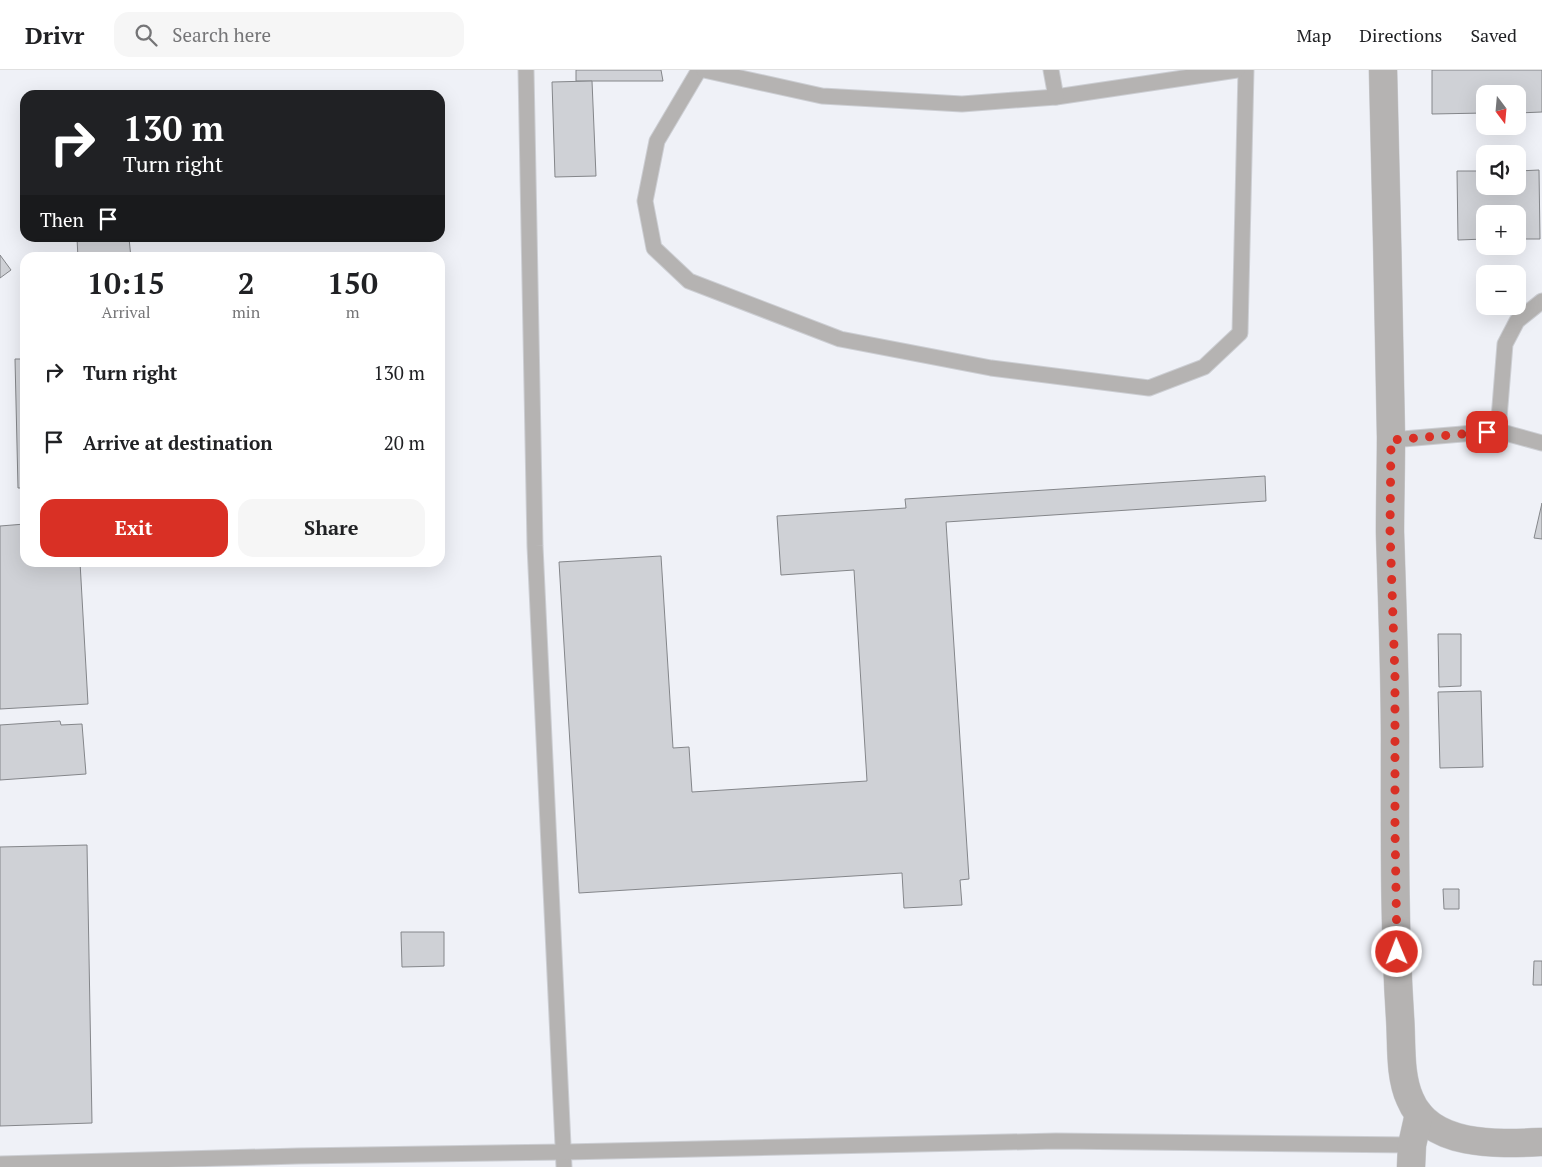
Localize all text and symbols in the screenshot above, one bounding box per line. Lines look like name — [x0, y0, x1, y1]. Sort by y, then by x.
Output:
search box — [114, 12, 464, 57]
text: Drivr — [25, 19, 84, 51]
icon: search — [132, 21, 160, 49]
text: Search here — [172, 22, 271, 47]
text: Map — [1296, 23, 1331, 47]
text: Directions — [1359, 23, 1442, 47]
text: Saved — [1470, 23, 1517, 47]
north arrow — [1476, 85, 1526, 135]
map controls — [1476, 85, 1526, 315]
text: 130 m — [123, 105, 224, 151]
icon: right — [40, 110, 105, 175]
button: sound — [1476, 145, 1526, 195]
text: Turn right — [123, 149, 223, 178]
icon: arrive — [94, 205, 122, 233]
button: + — [1476, 205, 1526, 255]
text: Then — [40, 207, 84, 232]
text: 10:15 — [87, 263, 165, 303]
text: 2 — [238, 263, 255, 303]
text: 150 — [327, 263, 378, 303]
button: − — [1476, 265, 1526, 315]
text: Arrival — [101, 301, 151, 323]
text: min — [232, 301, 260, 323]
text: m — [346, 301, 359, 323]
icon: right — [40, 358, 68, 386]
text: Turn right — [83, 360, 177, 385]
text: 130 m — [374, 360, 425, 385]
pin — [1466, 411, 1508, 453]
icon: arrive — [1473, 418, 1501, 446]
icon: arrive — [40, 428, 68, 456]
text: Arrive at destination — [83, 430, 272, 455]
text: 20 m — [384, 430, 425, 455]
button: Exit — [40, 499, 228, 557]
button: Share — [238, 499, 425, 557]
position arrow — [1370, 925, 1422, 977]

